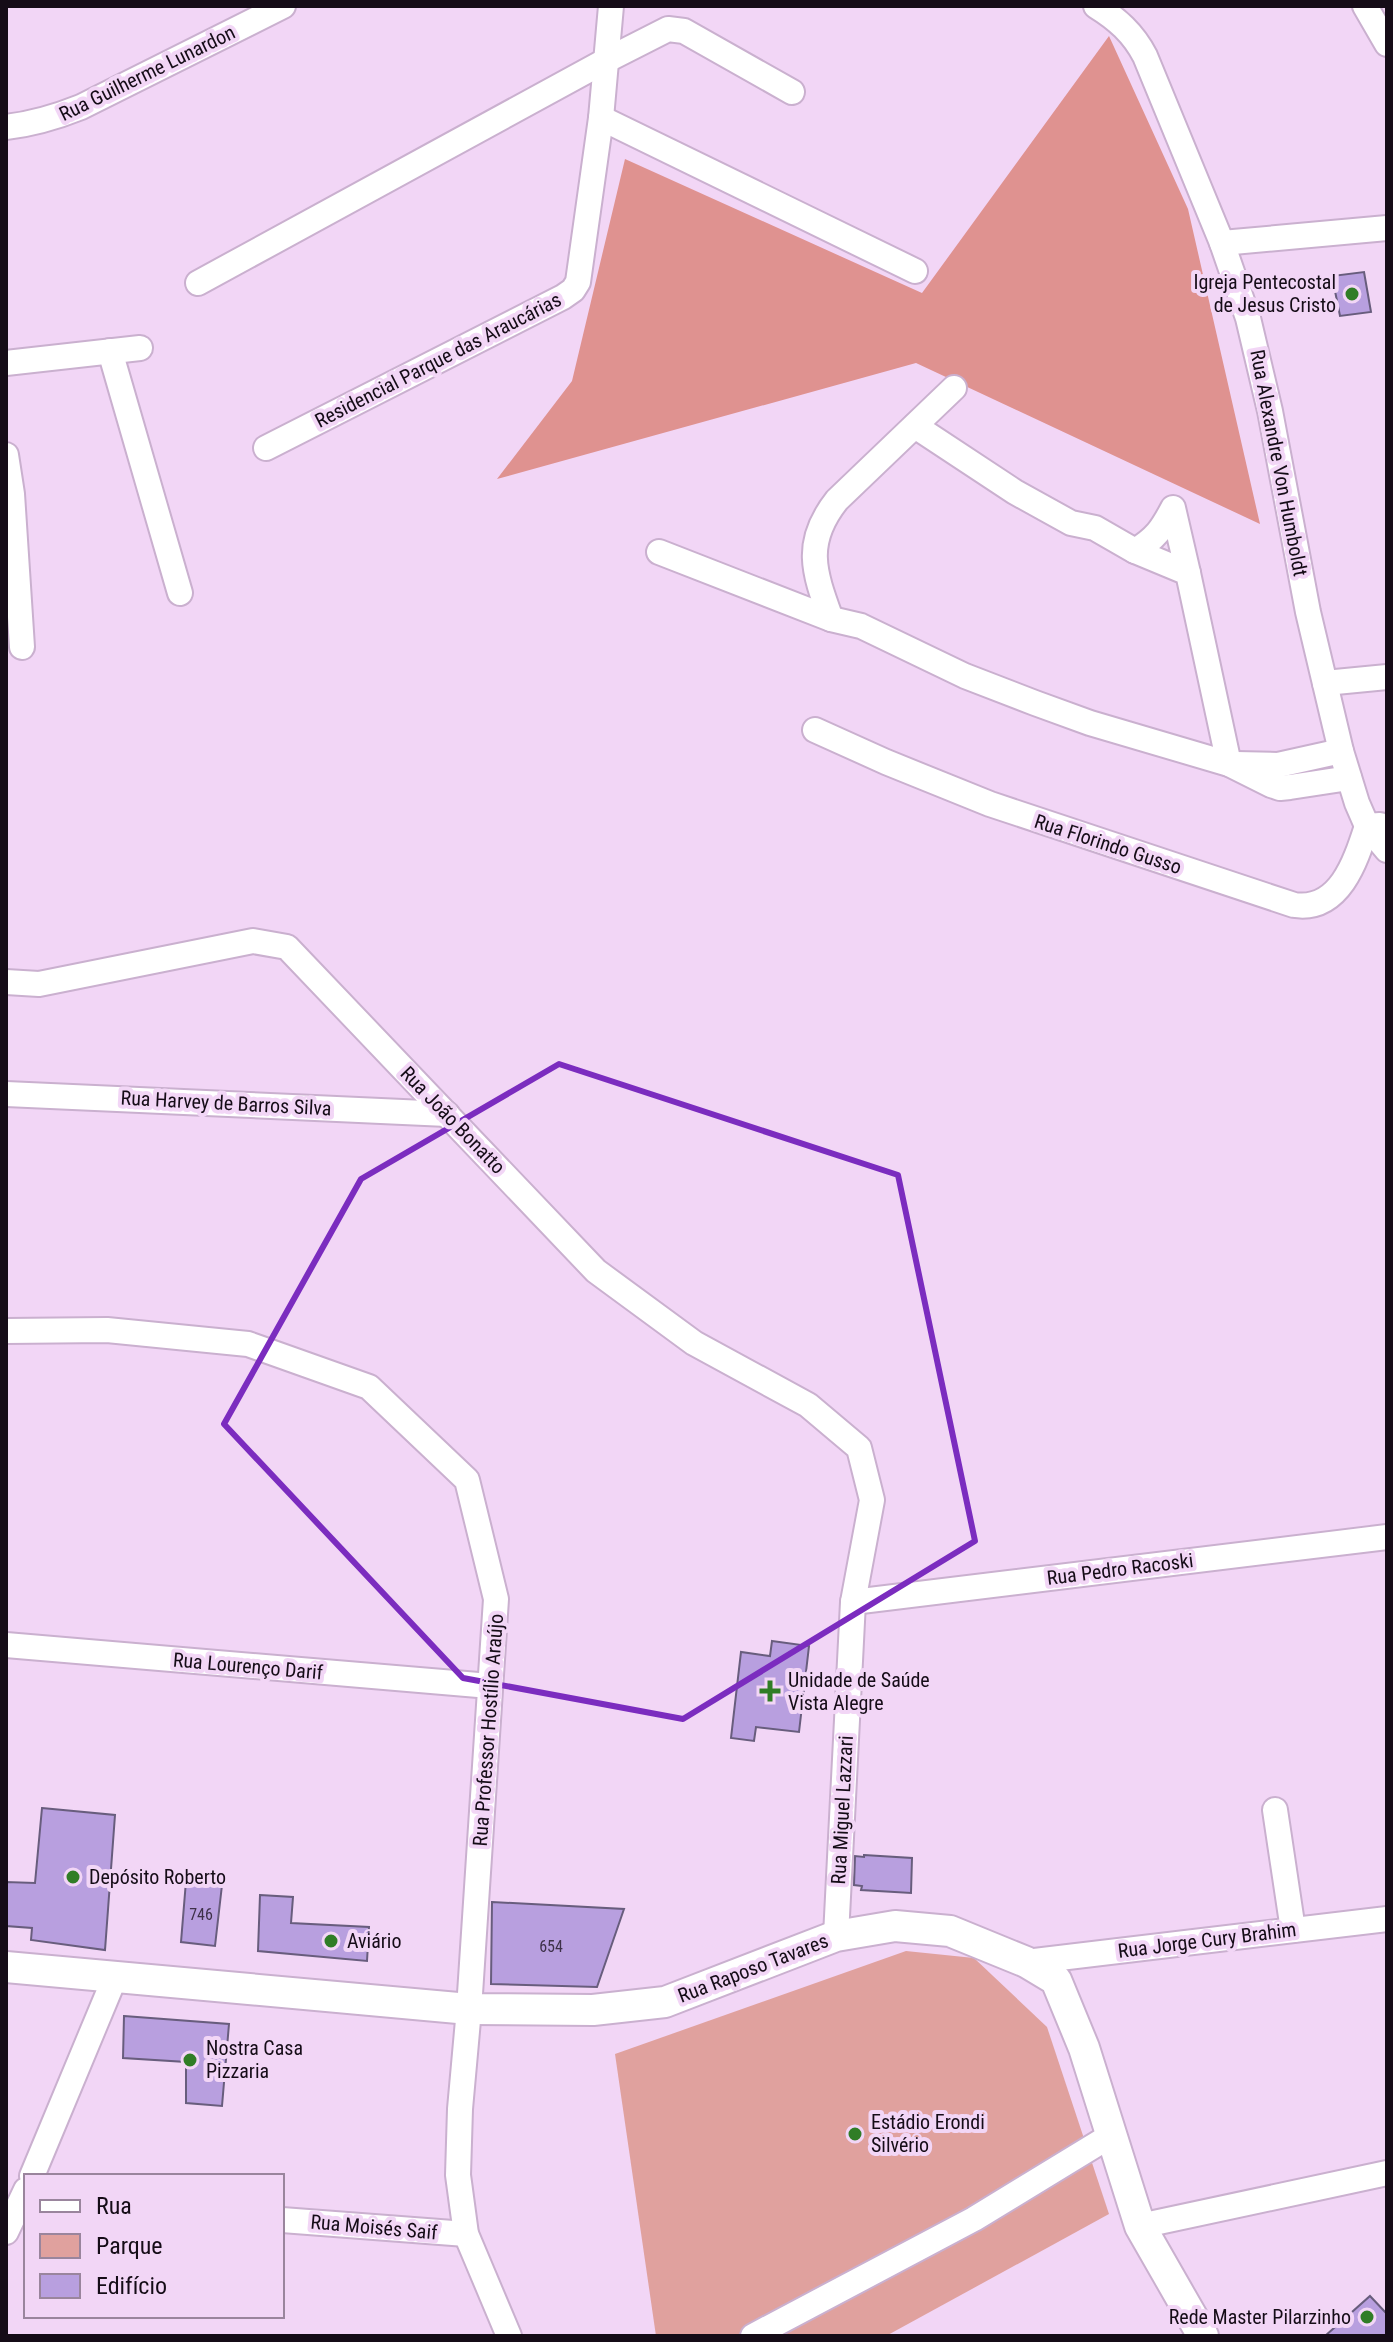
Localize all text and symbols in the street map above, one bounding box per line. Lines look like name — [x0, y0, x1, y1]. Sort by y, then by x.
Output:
street label: Rua Guilherme Lunardon — [55, 20, 239, 126]
place label: Igreja Pentecostal de Jesus Cristo — [1193, 270, 1336, 317]
marker: Igreja Pentecostal de Jesus Cristo — [1343, 285, 1361, 303]
street label: Residencial Parque das Araucárias — [311, 287, 565, 433]
street label: Rua Alexandre Von Humboldt — [1245, 348, 1313, 578]
street label: Rua Florindo Gusso — [1031, 809, 1185, 879]
street label: Rua João Bonatto — [396, 1061, 510, 1179]
street label: Rua Harvey de Barros Silva — [120, 1085, 332, 1121]
street label: Rua Pedro Racoski — [1045, 1548, 1195, 1590]
street label: Rua Professor Hostílio Araújo — [468, 1613, 508, 1847]
street label: Rua Lourenço Darif — [172, 1647, 325, 1685]
place label: Unidade de Saúde Vista Alegre — [788, 1668, 930, 1715]
marker: Unidade de Saúde Vista Alegre — [759, 1680, 781, 1702]
street label: Rua Miguel Lazzari — [826, 1735, 858, 1885]
place label: Depósito Roberto — [89, 1865, 226, 1889]
marker: Depósito Roberto — [64, 1868, 82, 1886]
house number: 746 — [189, 1905, 213, 1924]
street label: Rua Jorge Cury Brahim — [1116, 1917, 1298, 1963]
street label: Rua Raposo Tavares — [674, 1928, 832, 2008]
place label: Aviário — [347, 1929, 402, 1953]
marker: Aviário — [322, 1932, 340, 1950]
house number: 654 — [539, 1937, 563, 1956]
place label: Nostra Casa Pizzaria — [206, 2036, 303, 2083]
marker: Nostra Casa Pizzaria — [181, 2051, 199, 2069]
place label: Estádio Erondi Silvério — [871, 2110, 985, 2157]
marker: Estádio Erondi Silvério — [846, 2125, 864, 2143]
legend — [24, 2174, 284, 2318]
text: Rua — [96, 2192, 132, 2220]
street label: Rua Moisés Saif — [310, 2209, 439, 2245]
text: Parque — [96, 2232, 163, 2260]
text: Edifício — [96, 2272, 167, 2300]
place label: Rede Master Pilarzinho — [1169, 2305, 1351, 2329]
marker: Rede Master Pilarzinho — [1358, 2308, 1376, 2326]

